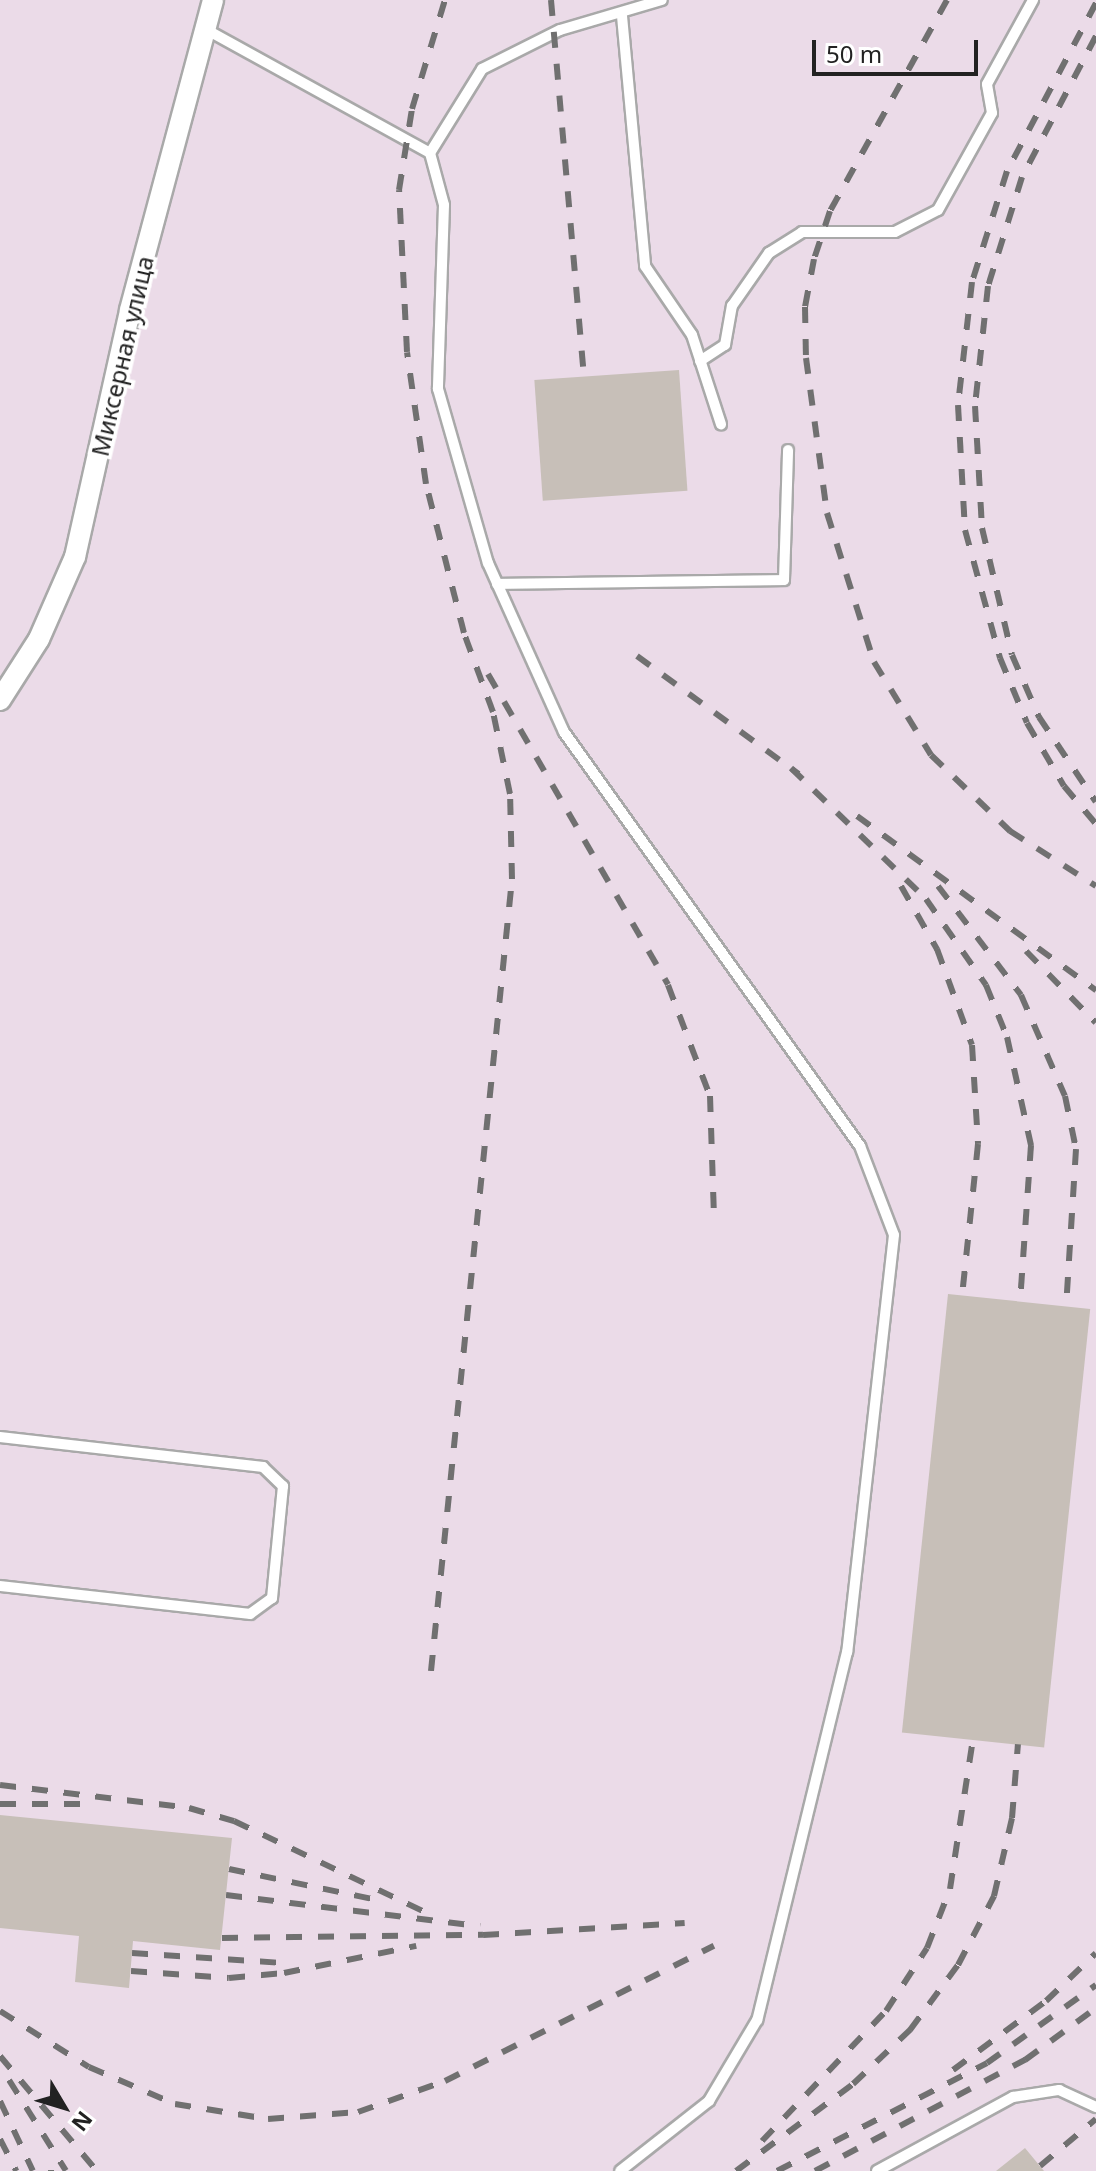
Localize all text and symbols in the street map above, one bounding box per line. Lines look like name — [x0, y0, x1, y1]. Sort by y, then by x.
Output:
scale bar — [816, 24, 982, 74]
text: 50 m — [826, 37, 882, 70]
street label: Миксерная улица — [85, 253, 159, 459]
north arrow — [24, 2067, 104, 2147]
text: N — [66, 2105, 100, 2138]

